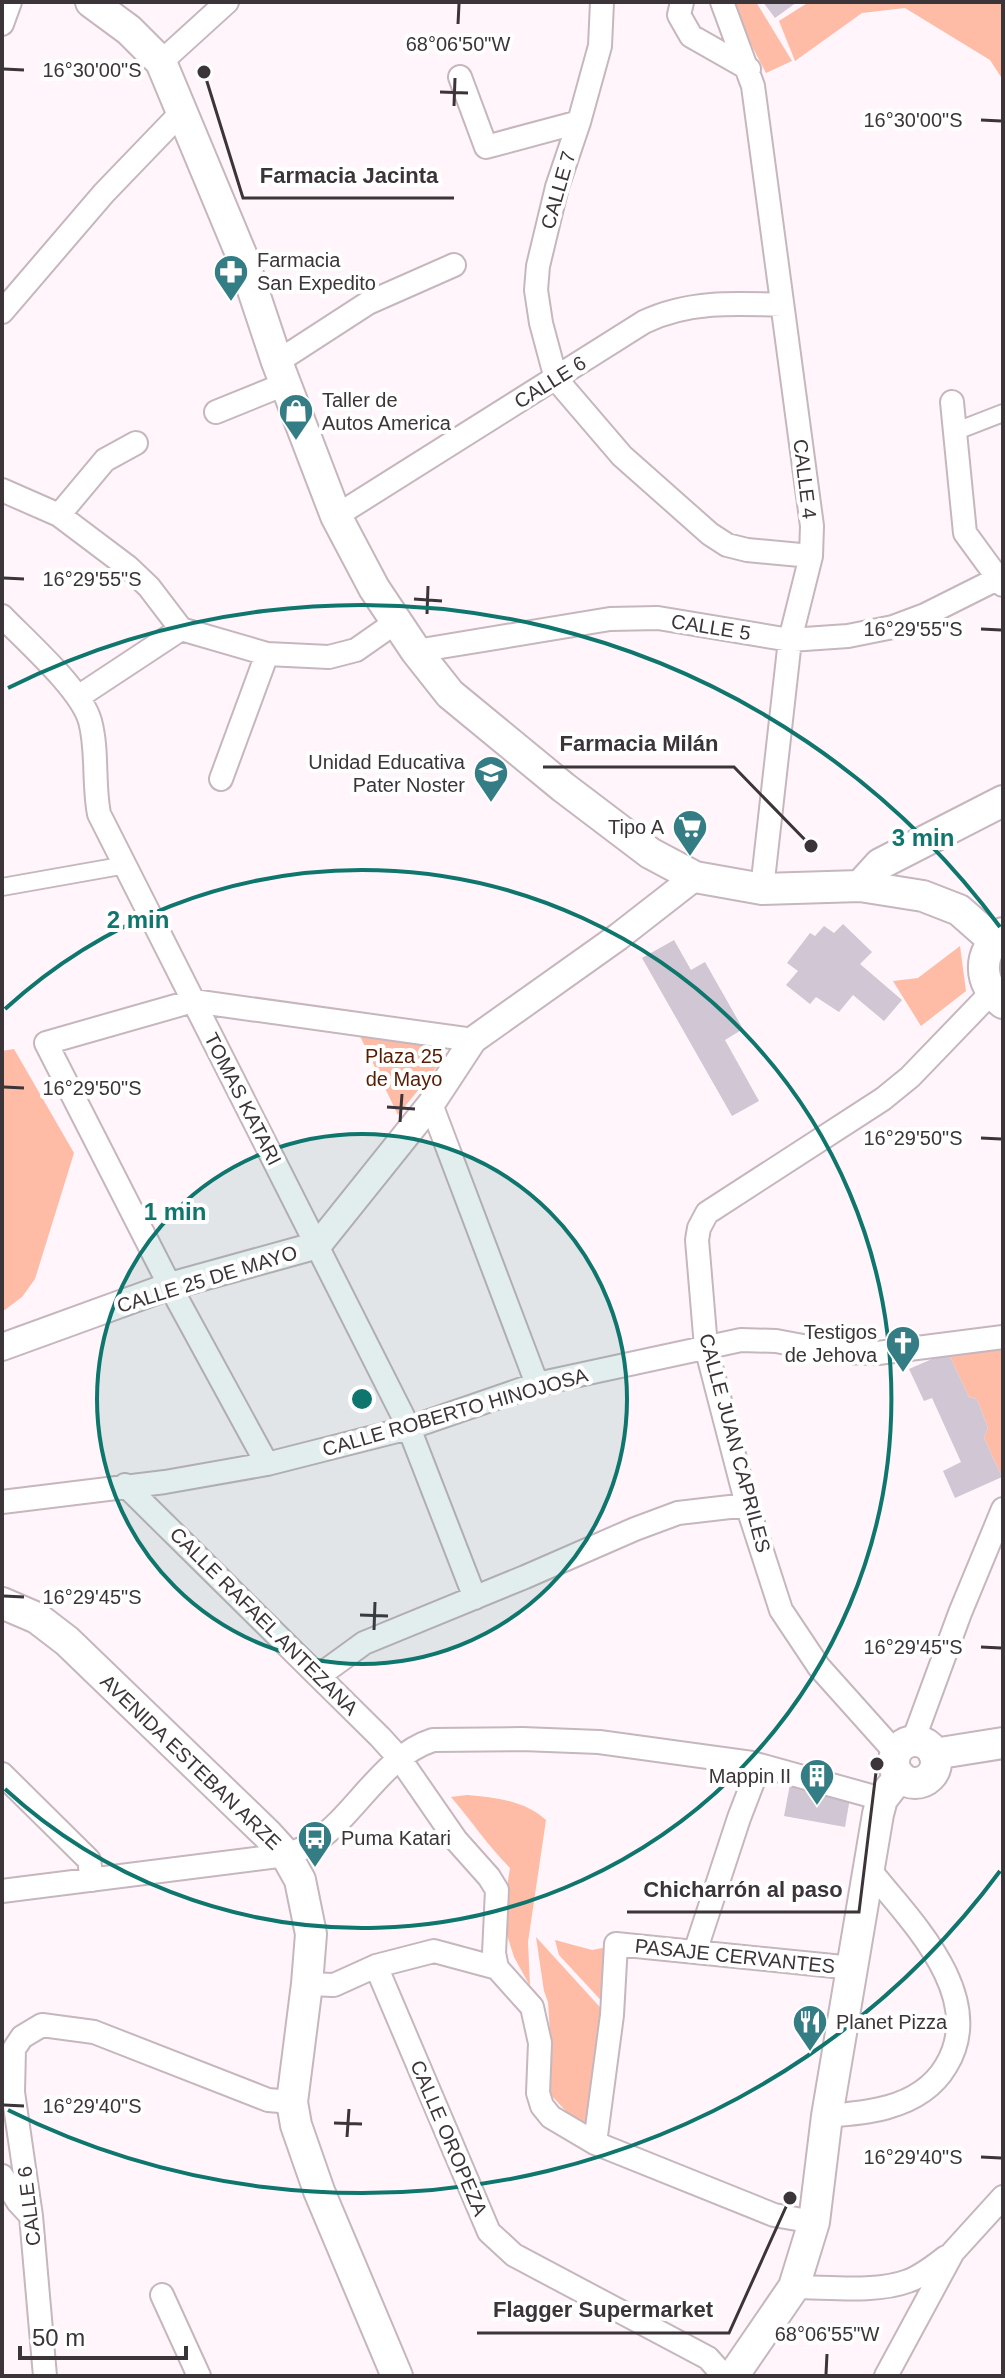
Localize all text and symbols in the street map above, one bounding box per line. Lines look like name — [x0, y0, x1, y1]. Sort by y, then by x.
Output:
text: 68°06'50"W — [406, 33, 510, 55]
text: 16°30'00"S — [43, 59, 142, 81]
text: 16°30'00"S — [864, 109, 963, 131]
street label: CALLE 7 — [536, 148, 580, 232]
callout: Farmacia Jacinta — [243, 152, 454, 198]
text: Farmacia Jacinta — [260, 163, 439, 188]
place label: Farmacia San Expedito — [257, 249, 376, 294]
pharmacy icon: Farmacia San Expedito — [212, 253, 250, 303]
street label: CALLE 6 — [510, 351, 590, 413]
place label: Taller de Autos America — [322, 389, 452, 434]
shop icon: Taller de Autos America — [277, 392, 315, 442]
street label: CALLE 4 — [789, 438, 821, 520]
text: 16°29'55"S — [43, 568, 142, 590]
street label: CALLE 5 — [670, 610, 752, 644]
text: 16°29'55"S — [864, 618, 963, 640]
callout: Farmacia Milán — [543, 721, 734, 767]
text: Farmacia Milán — [560, 731, 718, 756]
place label: Unidad Educativa Pater Noster — [308, 751, 466, 796]
school or university icon: Unidad Educativa Pater Noster — [472, 754, 510, 804]
supermarket icon: Tipo A — [671, 808, 709, 858]
place label: Tipo A — [608, 816, 665, 838]
text: 3 min — [892, 824, 954, 851]
text: 2 min — [107, 906, 169, 933]
street label: TOMAS KATARI — [200, 1029, 286, 1169]
park label: Plaza 25 de Mayo — [365, 1045, 443, 1090]
text: 16°29'50"S — [43, 1077, 142, 1099]
text: 16°29'50"S — [864, 1127, 963, 1149]
text: 1 min — [144, 1198, 206, 1225]
street label: CALLE 25 DE MAYO — [114, 1241, 300, 1317]
place label: Testigos de Jehova — [785, 1321, 878, 1366]
church icon: Testigos de Jehova — [884, 1324, 922, 1374]
street label: CALLE JUAN CAPRILES — [695, 1331, 775, 1555]
street label: CALLE ROBERTO HINOJOSA — [320, 1363, 591, 1460]
centre of rings — [348, 1385, 376, 1413]
street label: CALLE RAFAEL ANTEZANA — [166, 1523, 363, 1720]
text: 16°29'45"S — [43, 1586, 142, 1608]
text: 16°29'45"S — [864, 1636, 963, 1658]
street label: AVENIDA ESTEBAN ARZE — [96, 1670, 286, 1854]
building icon: Mappin II — [798, 1757, 836, 1807]
place label: Mappin II — [709, 1765, 791, 1787]
bus stop icon: Puma Katari — [296, 1819, 334, 1869]
place label: Puma Katari — [341, 1827, 451, 1849]
callout: Chicharrón al paso — [627, 1866, 859, 1912]
text: Chicharrón al paso — [643, 1877, 843, 1902]
street label: PASAJE CERVANTES — [634, 1935, 836, 1977]
restaurant icon: Planet Pizza — [791, 2003, 829, 2053]
place label: Planet Pizza — [836, 2011, 948, 2033]
street label: CALLE OROPEZA — [406, 2057, 492, 2220]
text: 16°29'40"S — [43, 2095, 142, 2117]
text: 16°29'40"S — [864, 2146, 963, 2168]
street label: CALLE 6 — [13, 2165, 45, 2247]
callout: Flagger Supermarket — [477, 2287, 729, 2333]
text: Flagger Supermarket — [493, 2297, 714, 2322]
scale bar — [20, 2310, 186, 2360]
text: 68°06'55"W — [775, 2323, 879, 2345]
text: 50 m — [32, 2324, 85, 2351]

